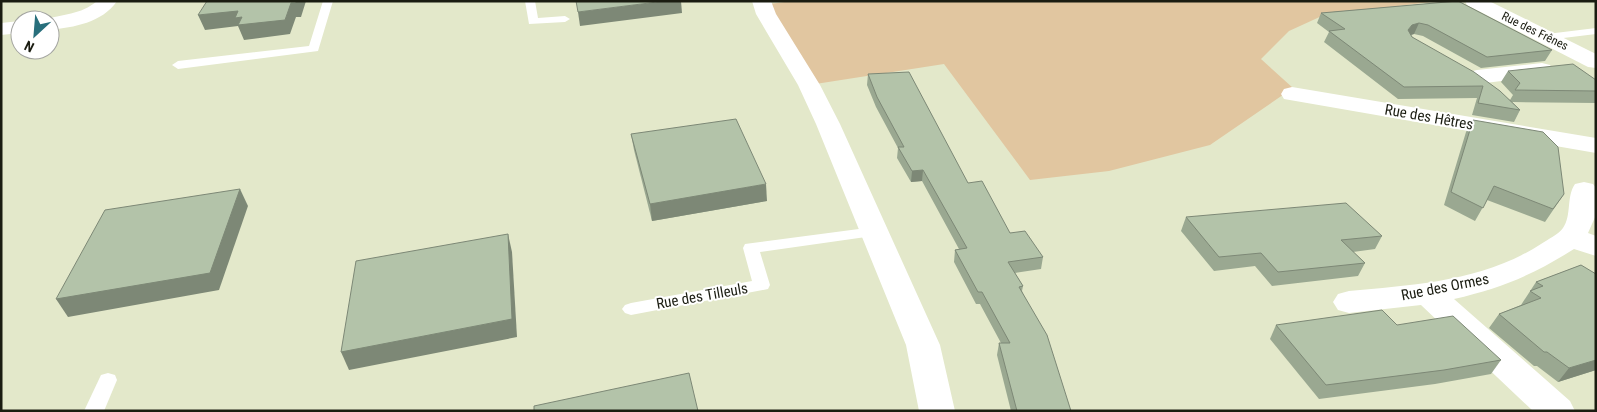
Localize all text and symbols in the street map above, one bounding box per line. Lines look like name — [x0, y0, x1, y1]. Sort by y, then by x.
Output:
street label: Rue des Frênes — [1500, 9, 1570, 53]
north arrow — [10, 10, 60, 60]
text: N — [22, 38, 37, 56]
street label: Rue des Hêtres — [1383, 100, 1475, 134]
street label: Rue des Ormes — [1400, 270, 1491, 304]
street label: Rue des Tilleuls — [655, 279, 749, 313]

